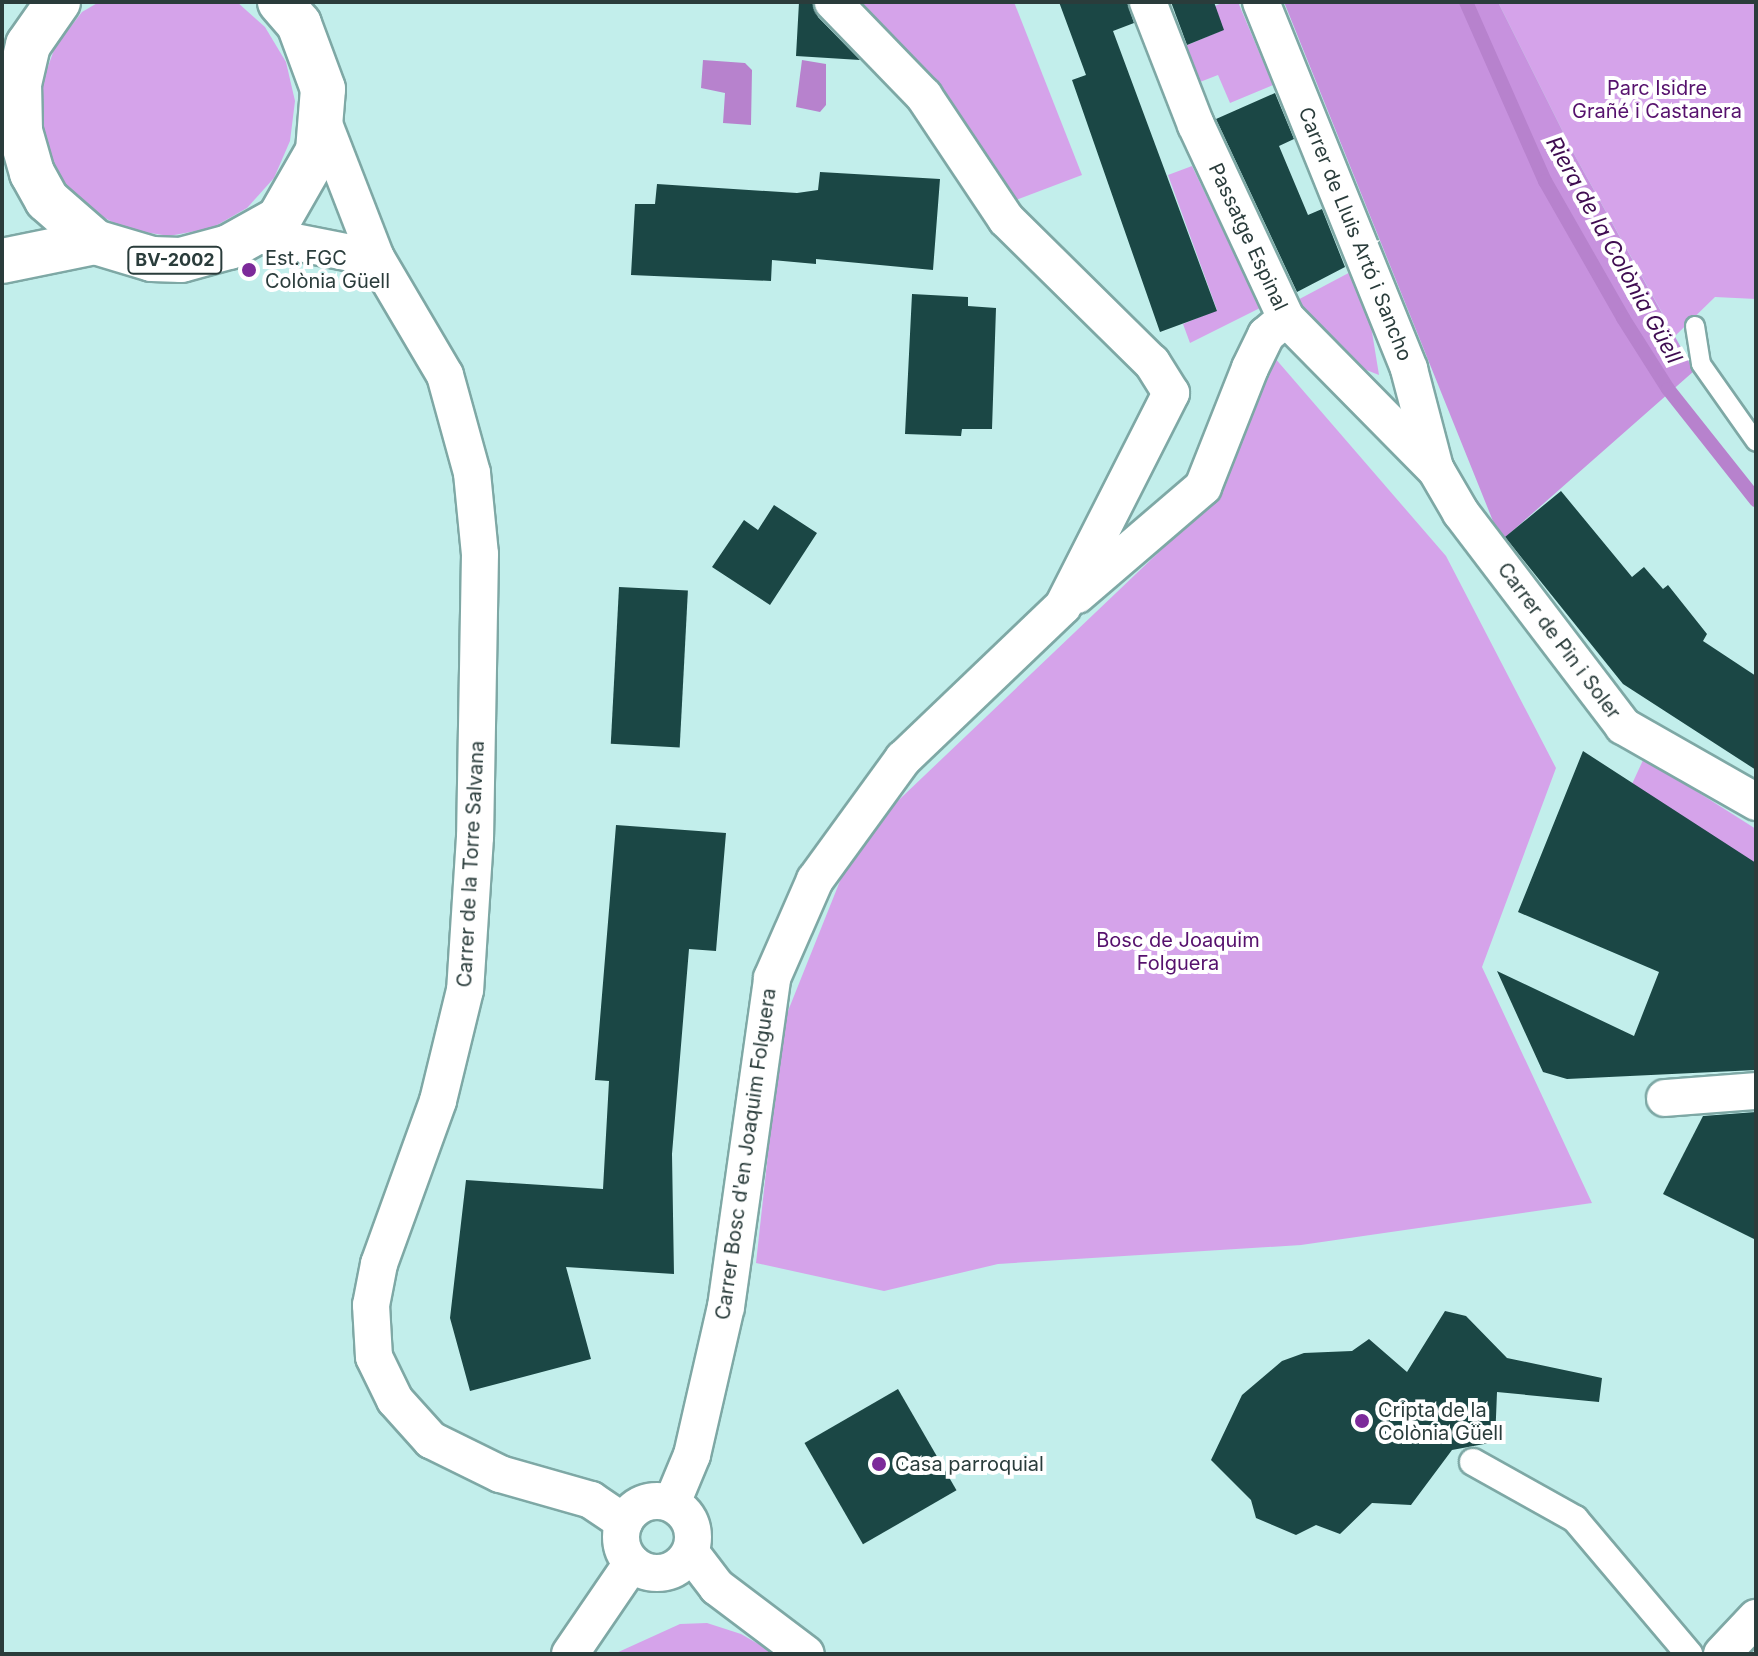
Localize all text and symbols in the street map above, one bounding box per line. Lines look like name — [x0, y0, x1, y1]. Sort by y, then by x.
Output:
park label: Parc Isidre Grañé i Castanera — [1572, 76, 1742, 123]
street label: Carrer de Lluis Artó i Sancho — [1293, 104, 1417, 364]
water label: Riera de la Colònia Güell — [1540, 132, 1688, 368]
street label: Passatge Espinal — [1203, 160, 1293, 314]
road number: BV-2002 — [127, 246, 223, 274]
place label: Est. FGC Colònia Güell — [265, 246, 390, 293]
marker: Est. FGC Colònia Güell — [240, 261, 258, 279]
street label: Carrer de Pin i Soler — [1492, 558, 1626, 724]
street label: Carrer de la Torre Salvana — [453, 740, 489, 988]
park label: Bosc de Joaquim Folguera — [1096, 928, 1260, 975]
street label: Carrer Bosc d'en Joaquim Folguera — [711, 987, 781, 1321]
place label: Cripta de la Colònia Güell — [1378, 1398, 1503, 1445]
marker: Cripta de la Colònia Güell — [1353, 1412, 1371, 1430]
place label: Casa parroquial — [895, 1452, 1044, 1476]
marker: Casa parroquial — [870, 1455, 888, 1473]

